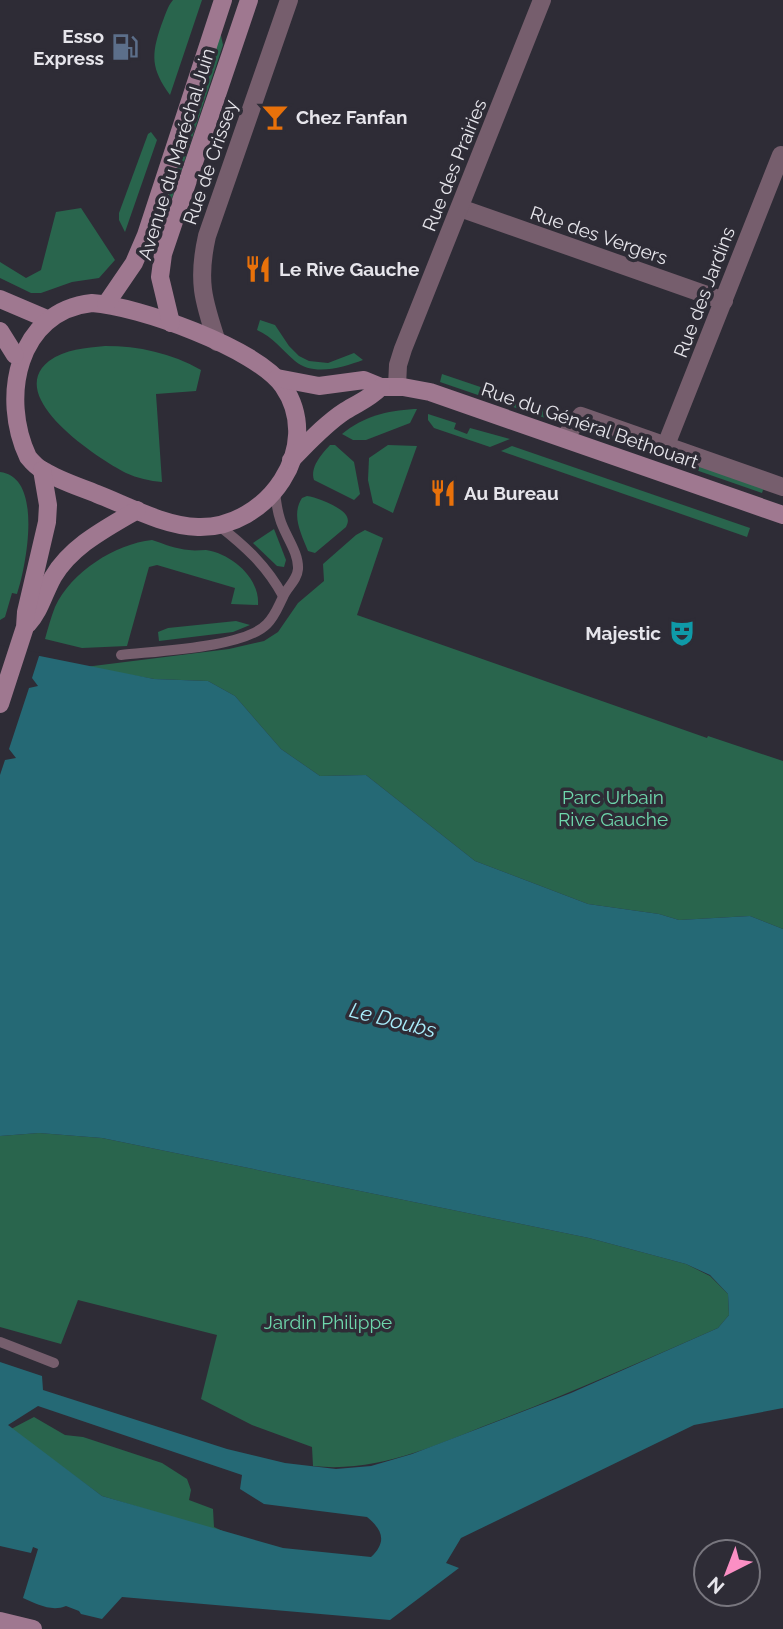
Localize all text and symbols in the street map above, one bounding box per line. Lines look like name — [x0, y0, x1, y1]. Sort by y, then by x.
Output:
place label: Esso Express — [33, 25, 104, 69]
fuel station icon: Esso Express — [110, 32, 140, 62]
street label: Avenue du Maréchal Juin — [133, 45, 219, 263]
street label: Rue des Prairies — [417, 96, 491, 234]
street label: Rue de Crissey — [178, 97, 242, 227]
bar icon: Chez Fanfan — [260, 102, 290, 132]
place label: Chez Fanfan — [296, 106, 407, 128]
street label: Rue des Vergers — [527, 201, 671, 269]
street label: Rue des Jardins — [669, 224, 739, 360]
restaurant icon: Le Rive Gauche — [243, 254, 273, 284]
place label: Le Rive Gauche — [279, 258, 419, 280]
street label: Rue du Général Bethouart — [479, 377, 702, 473]
restaurant icon: Au Bureau — [428, 478, 458, 508]
place label: Au Bureau — [464, 482, 559, 504]
theatre icon: Majestic — [667, 618, 697, 648]
place label: Majestic — [585, 622, 661, 644]
park label: Parc Urbain Rive Gauche — [558, 786, 668, 830]
water label: Le Doubs — [347, 997, 439, 1043]
park label: Jardin Philippe — [264, 1311, 392, 1333]
north arrow — [692, 1538, 762, 1608]
text: N — [703, 1573, 728, 1599]

